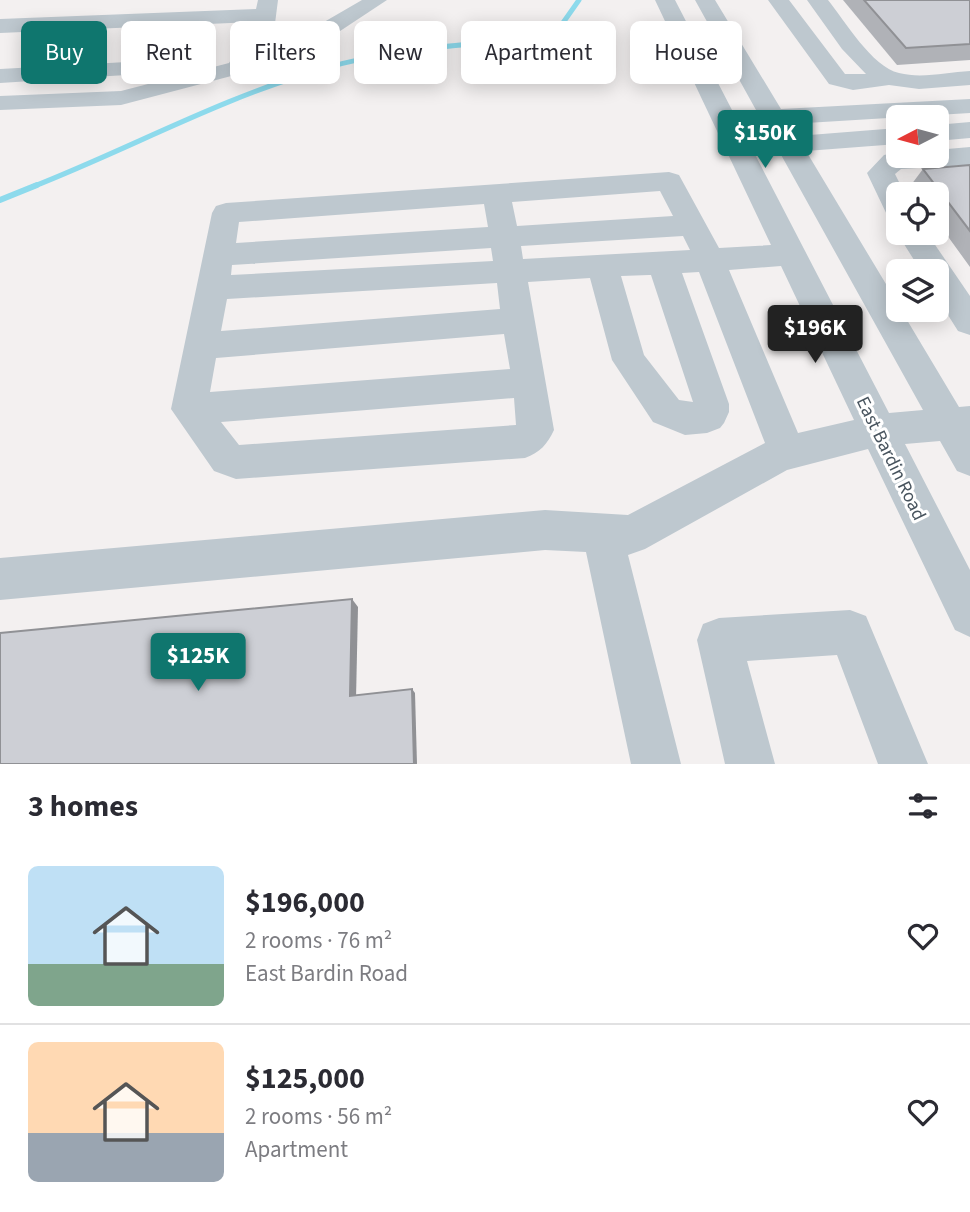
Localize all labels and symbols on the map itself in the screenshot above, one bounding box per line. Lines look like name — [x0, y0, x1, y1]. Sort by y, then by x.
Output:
north arrow — [886, 105, 948, 168]
pin: $150K — [716, 110, 814, 170]
pin: $196K — [766, 306, 864, 365]
street label: East Bardin Road — [849, 392, 932, 525]
pin: $125K — [149, 634, 247, 693]

